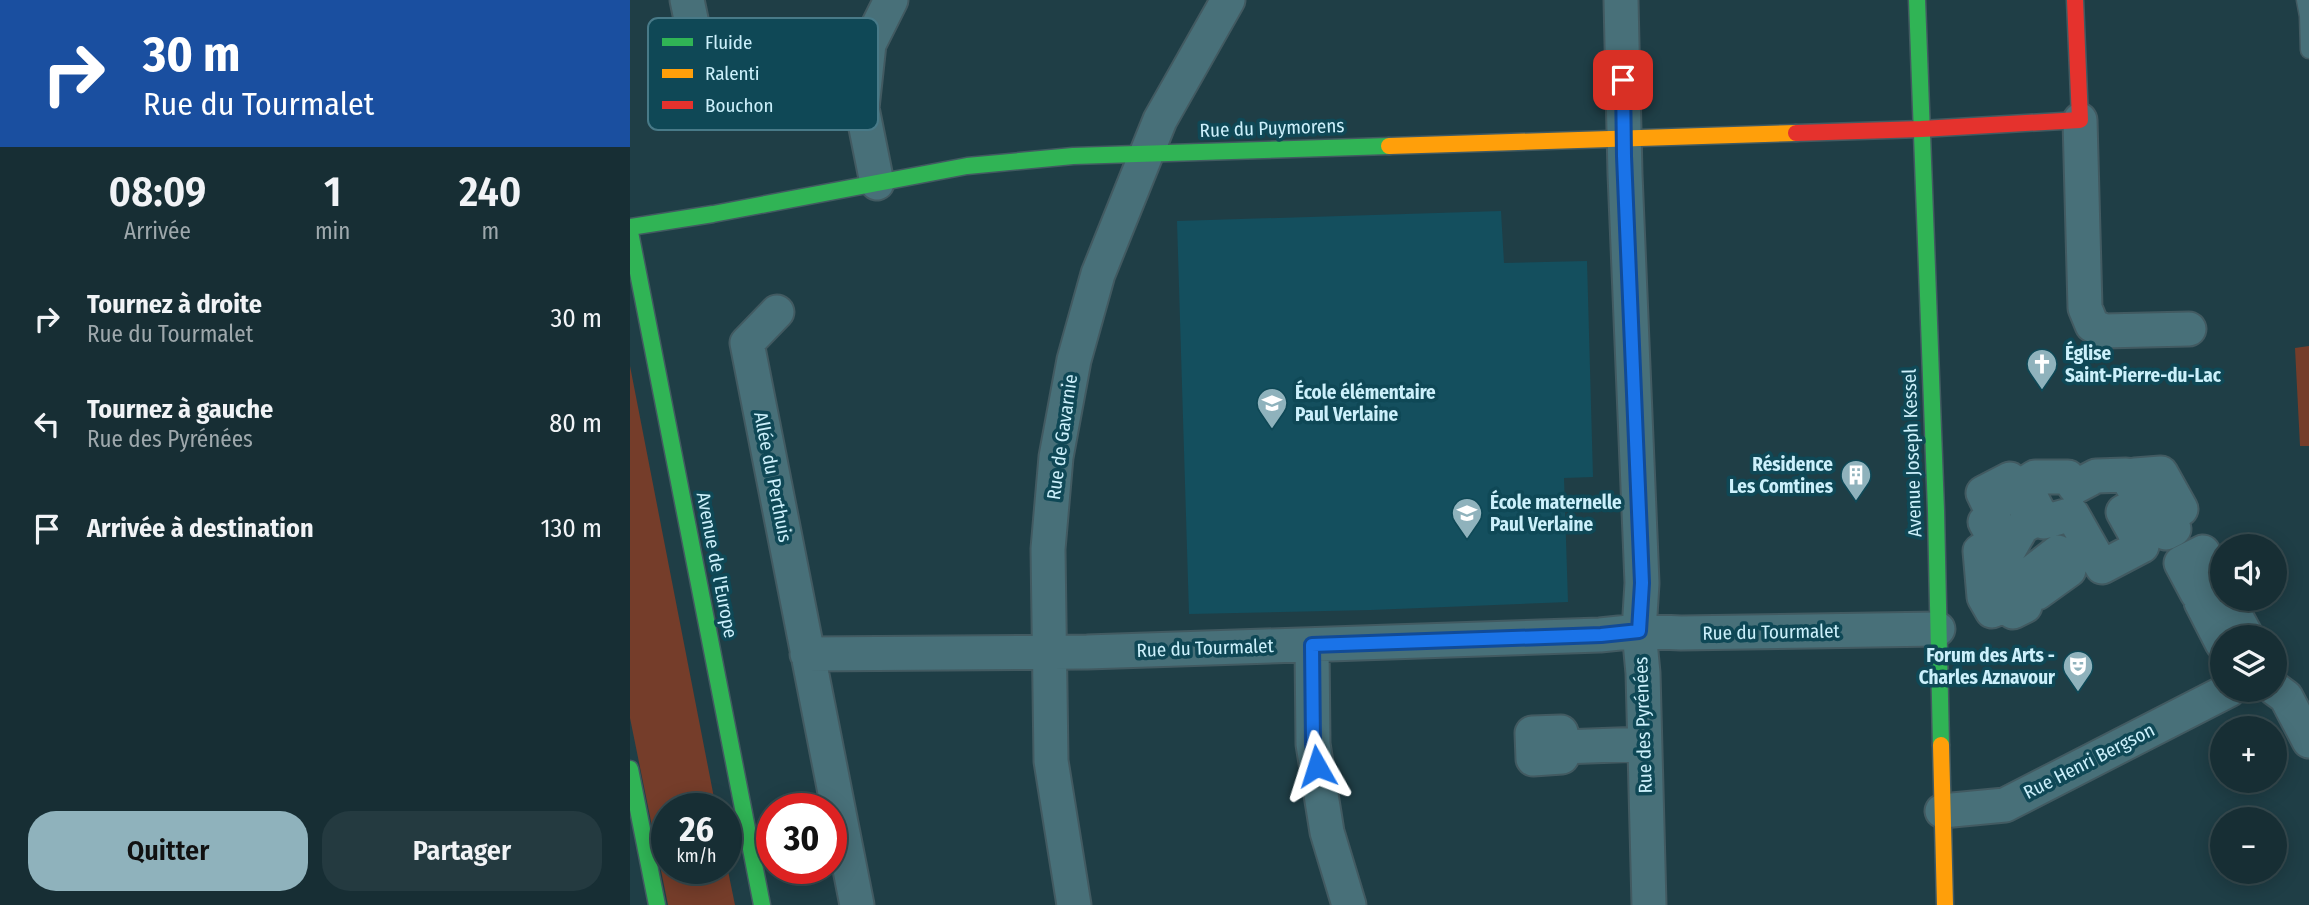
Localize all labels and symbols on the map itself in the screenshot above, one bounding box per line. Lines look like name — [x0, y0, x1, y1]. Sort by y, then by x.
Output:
legend — [648, 18, 878, 130]
text: Fluide — [705, 31, 752, 54]
pin — [1593, 50, 1653, 110]
text: Ralenti — [705, 62, 760, 85]
text: Bouchon — [705, 94, 773, 117]
street label: Rue du Puymorens — [1199, 114, 1345, 142]
place label: Église Saint-Pierre-du-Lac — [2065, 340, 2222, 387]
church icon: Église Saint-Pierre-du-Lac — [2025, 347, 2059, 391]
street label: Avenue Joseph Kessel — [1898, 368, 1926, 538]
street label: Rue de Gavarnie — [1042, 373, 1082, 501]
place label: École élémentaire Paul Verlaine — [1295, 379, 1436, 426]
school or university icon: École élémentaire Paul Verlaine — [1255, 386, 1289, 430]
street label: Allée du Perthuis — [749, 410, 797, 544]
place label: Résidence Les Comtines — [1729, 453, 1834, 498]
building icon: Résidence Les Comtines — [1839, 458, 1873, 502]
place label: École maternelle Paul Verlaine — [1490, 489, 1622, 536]
street label: Avenue de l'Europe — [692, 490, 742, 640]
school or university icon: École maternelle Paul Verlaine — [1450, 496, 1484, 540]
street label: Rue du Tourmalet — [1702, 619, 1841, 645]
street label: Rue du Tourmalet — [1136, 634, 1275, 662]
place label: Forum des Arts - Charles Aznavour — [1919, 644, 2056, 689]
theatre icon: Forum des Arts - Charles Aznavour — [2061, 649, 2095, 693]
street label: Rue des Pyrénées — [1629, 656, 1657, 794]
street label: Rue Henri Bergson — [2020, 718, 2158, 804]
position arrow — [1280, 729, 1354, 803]
speed limit sign: 30 — [756, 793, 847, 884]

